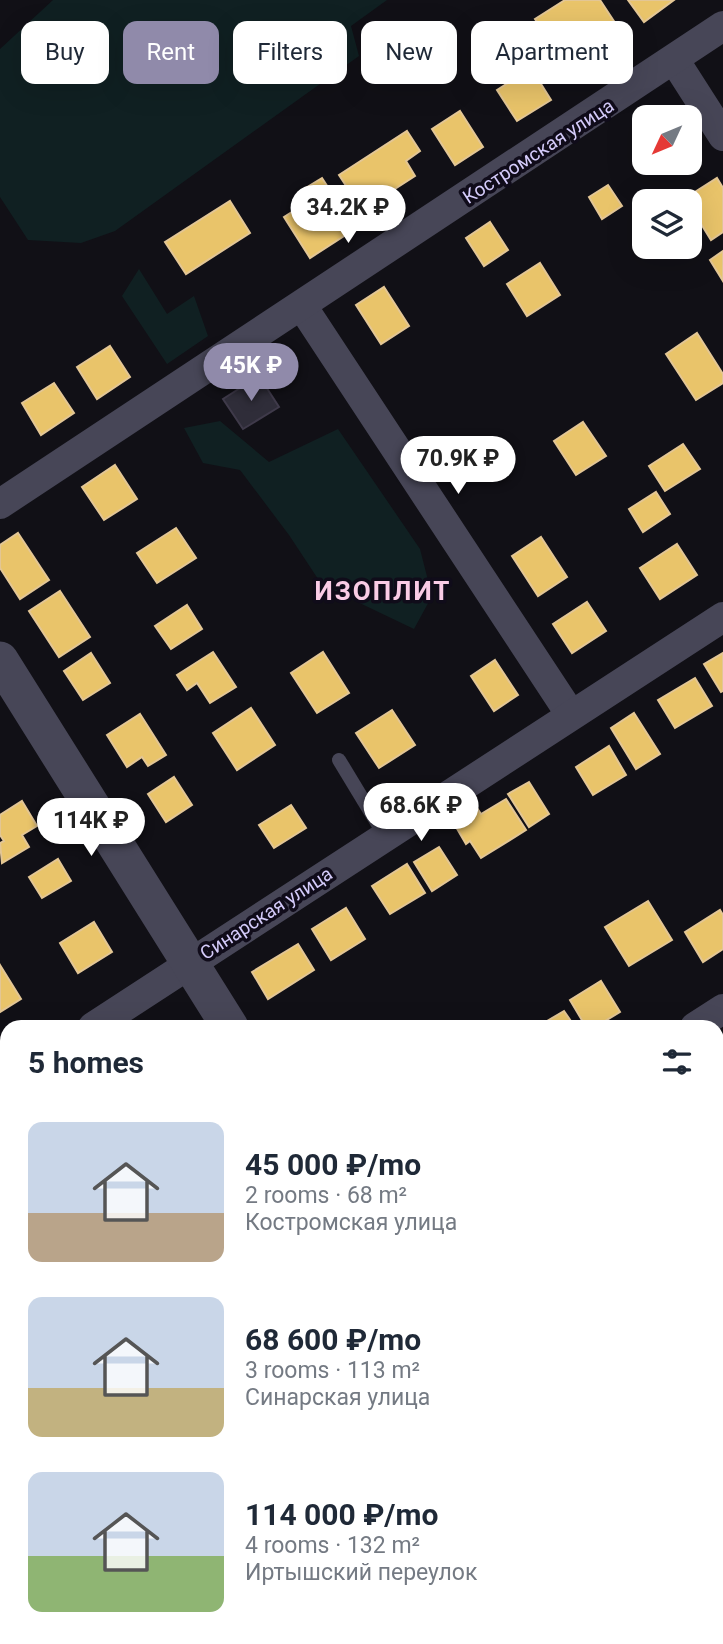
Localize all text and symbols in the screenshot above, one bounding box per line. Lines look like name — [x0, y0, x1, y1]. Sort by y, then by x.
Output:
chip: Buy — [21, 21, 109, 84]
chip: Rent — [123, 21, 219, 84]
chip: Filters — [233, 21, 347, 84]
chip: New — [361, 21, 457, 84]
chip: Apartment — [471, 21, 633, 84]
street label: Костромская улица — [458, 94, 618, 209]
north arrow — [632, 105, 702, 175]
map controls — [632, 105, 702, 259]
pin: 34.2K ₽ — [283, 186, 413, 245]
button: layers — [632, 189, 702, 259]
text: 34.2K ₽ — [307, 194, 389, 221]
pin: 45K ₽ — [202, 344, 300, 403]
text: 45K ₽ — [220, 352, 282, 379]
pin: 70.9K ₽ — [393, 436, 523, 496]
text: 70.9K ₽ — [417, 445, 499, 472]
district label: ИЗОПЛИТ — [315, 576, 451, 606]
pin: 68.6K ₽ — [356, 784, 486, 843]
text: 68.6K ₽ — [380, 792, 462, 819]
pin: 114K ₽ — [34, 798, 148, 858]
text: 114K ₽ — [53, 807, 129, 834]
street label: Синарская улица — [196, 862, 337, 965]
icon: filters — [658, 1043, 696, 1081]
text: 5 homes — [28, 1045, 144, 1080]
text: 45 000 ₽/mo — [245, 1147, 421, 1182]
icon: home — [84, 1150, 168, 1234]
text: 2 rooms · 68 m² — [245, 1182, 407, 1209]
text: Костромская улица — [245, 1209, 457, 1236]
text: 68 600 ₽/mo — [245, 1322, 421, 1357]
icon: home — [84, 1325, 168, 1409]
text: 3 rooms · 113 m² — [245, 1357, 420, 1384]
text: Синарская улица — [245, 1384, 430, 1411]
text: 114 000 ₽/mo — [245, 1497, 438, 1532]
icon: home — [84, 1500, 168, 1584]
text: 4 rooms · 132 m² — [245, 1532, 420, 1559]
text: Иртышский переулок — [245, 1559, 477, 1586]

